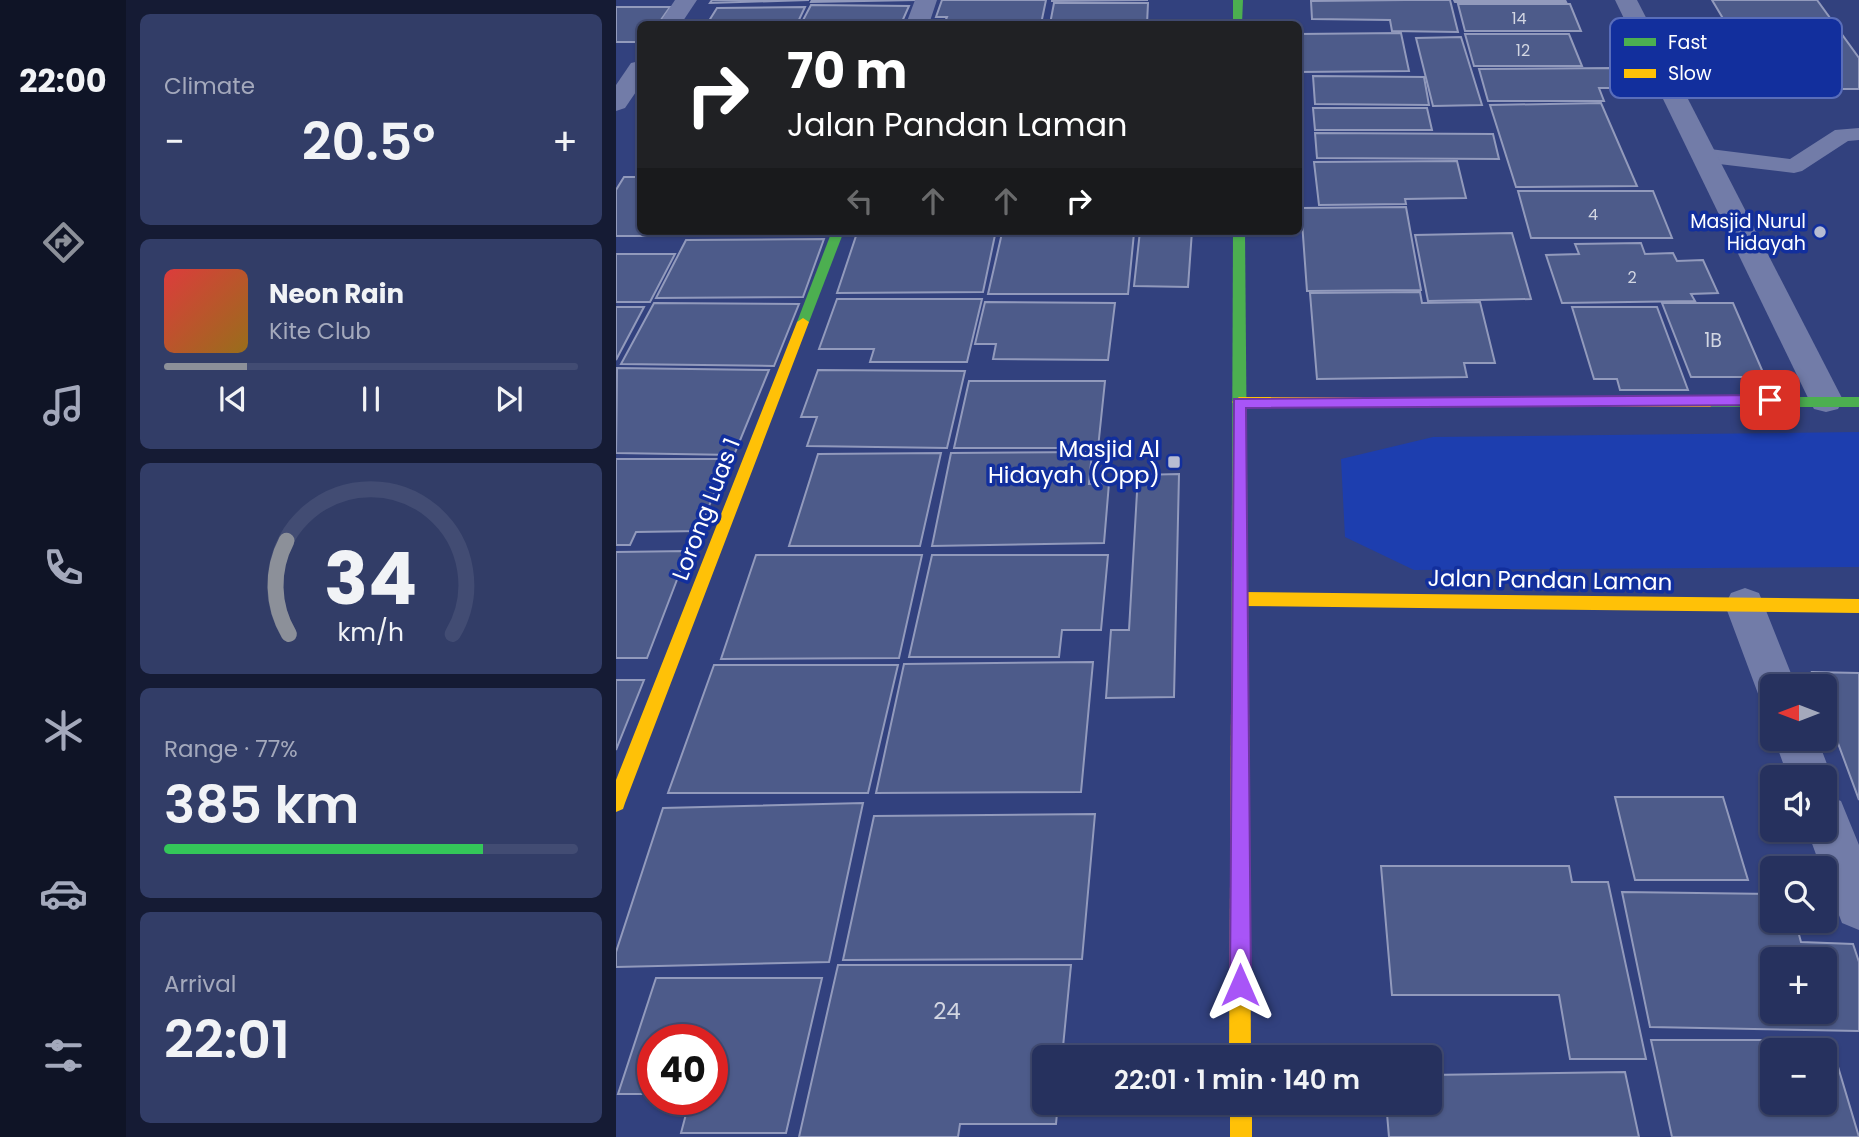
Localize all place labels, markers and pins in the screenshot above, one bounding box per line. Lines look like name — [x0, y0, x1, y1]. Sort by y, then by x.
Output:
place label: Masjid Nurul Hidayah — [1690, 208, 1806, 257]
marker: Masjid Nurul Hidayah — [1812, 224, 1828, 240]
pin — [1740, 370, 1800, 430]
place label: Masjid Al Hidayah (Opp) — [988, 433, 1160, 491]
marker: Masjid Al Hidayah (Opp) — [1166, 454, 1182, 470]

